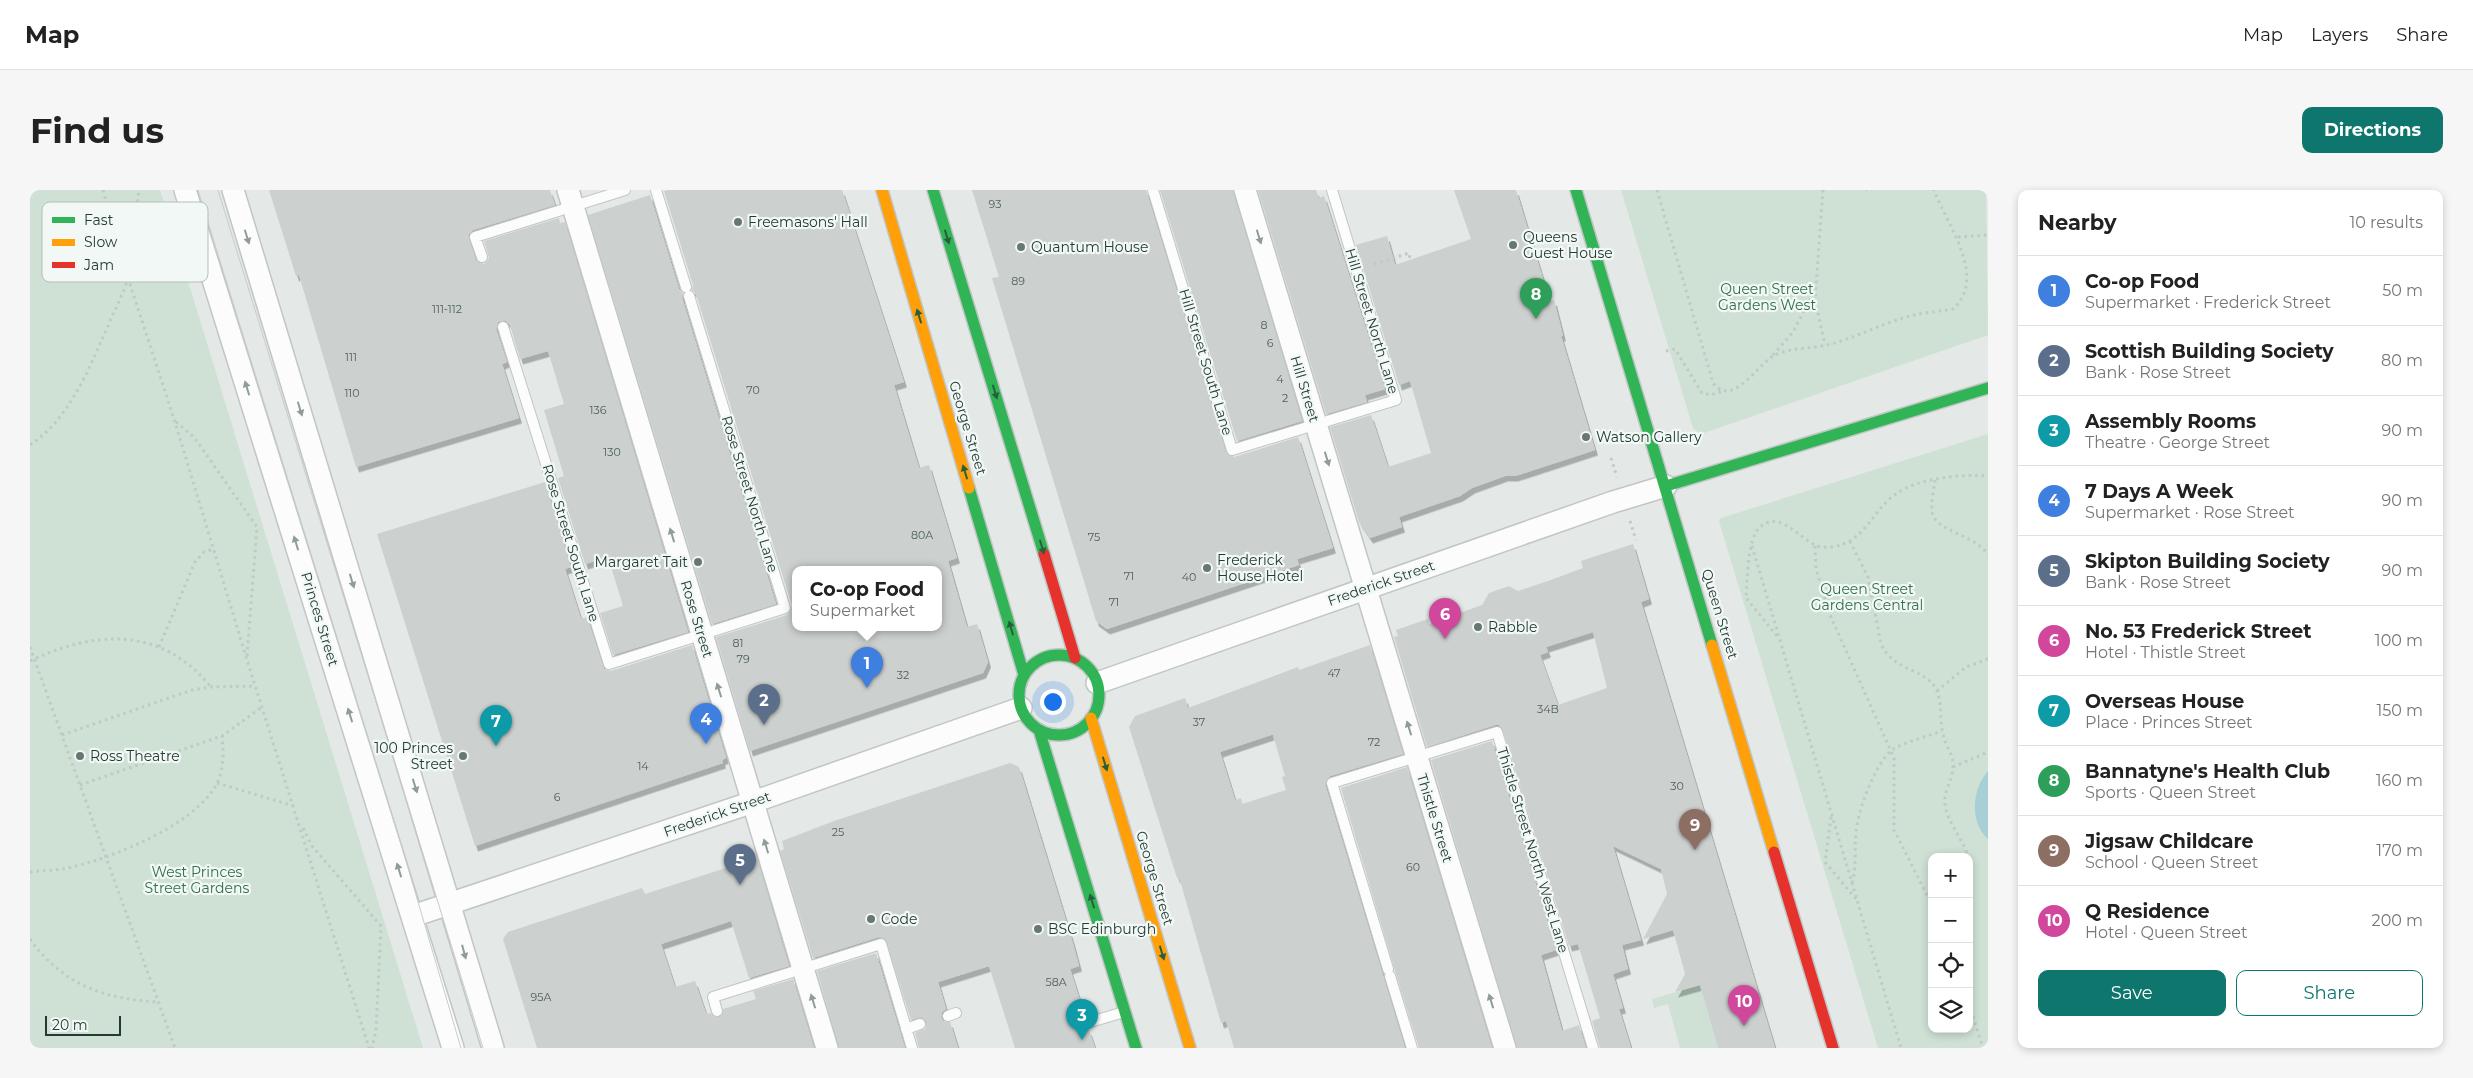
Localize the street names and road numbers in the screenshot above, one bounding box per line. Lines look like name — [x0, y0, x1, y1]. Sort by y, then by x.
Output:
street label: Hill Street North Lane — [1341, 246, 1403, 396]
street label: Hill Street South Lane — [1175, 287, 1237, 437]
street label: Hill Street — [1286, 354, 1324, 425]
street label: George Street — [945, 379, 991, 478]
street label: Rose Street North Lane — [718, 413, 782, 575]
street label: Rose Street South Lane — [538, 462, 604, 624]
street label: Frederick Street — [1325, 556, 1437, 610]
street label: Queen Street — [1698, 567, 1742, 662]
street label: Princes Street — [297, 570, 343, 669]
street label: Rose Street — [677, 578, 717, 660]
street label: Thistle Street North West Lane — [1493, 745, 1573, 955]
street label: Thistle Street — [1413, 771, 1457, 865]
street label: Frederick Street — [661, 787, 773, 841]
street label: George Street — [1132, 829, 1178, 928]

